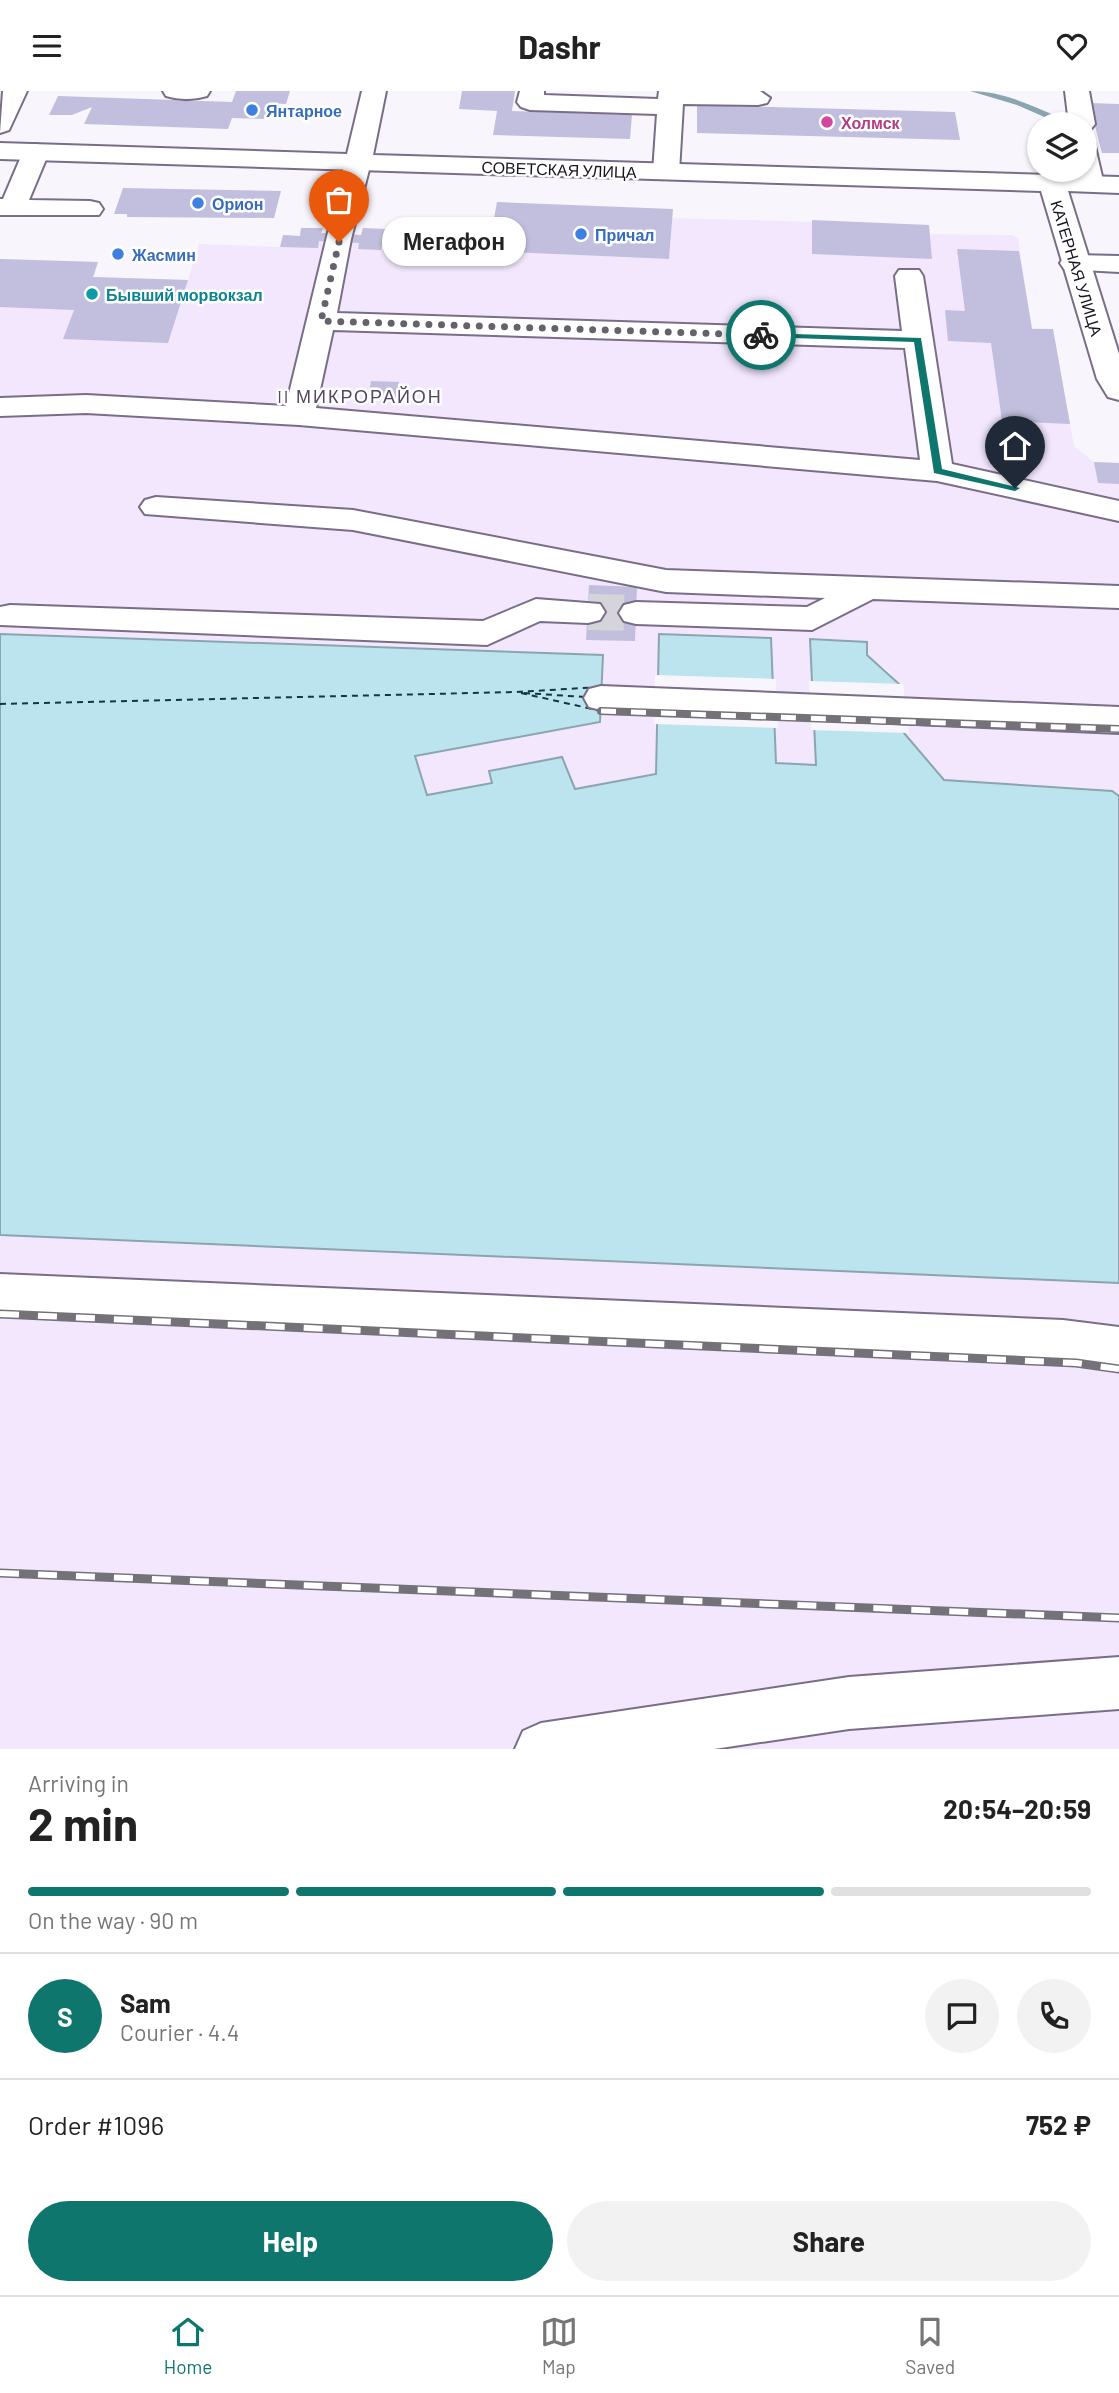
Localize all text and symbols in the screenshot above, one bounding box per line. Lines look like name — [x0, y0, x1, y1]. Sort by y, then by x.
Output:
icon: menu — [28, 27, 66, 65]
text: Dashr — [518, 27, 601, 65]
icon: heart — [1053, 27, 1091, 65]
place label: Янтарное — [266, 101, 342, 120]
marker: Янтарное — [244, 102, 260, 118]
map controls — [1027, 112, 1097, 182]
button: layers — [1027, 112, 1097, 182]
place label: Холмск — [841, 113, 901, 132]
marker: Холмск — [819, 114, 835, 130]
street label: СОВЕТСКАЯ УЛИЦА — [481, 157, 637, 181]
pin — [309, 170, 369, 242]
icon: bag — [320, 181, 358, 219]
place label: Орион — [212, 194, 264, 213]
marker: Орион — [190, 195, 206, 211]
street label: КАТЕРНАЯ УЛИЦА — [1047, 198, 1107, 339]
callout: Мегафон — [381, 218, 524, 267]
place label: Причал — [595, 225, 654, 244]
marker: Причал — [573, 226, 589, 242]
text: Мегафон — [403, 227, 505, 255]
place label: Жасмин — [131, 245, 196, 264]
marker: Жасмин — [110, 246, 126, 262]
place label: Бывший морвокзал — [106, 285, 263, 304]
marker: Бывший морвокзал — [84, 286, 100, 302]
courier — [726, 300, 796, 370]
icon: bike — [742, 316, 780, 354]
district label: II МИКРОРАЙОН — [277, 385, 443, 407]
pin — [985, 416, 1045, 488]
icon: home — [996, 427, 1034, 465]
text: Arriving in — [28, 1769, 129, 1797]
text: 20:54–20:59 — [943, 1793, 1091, 1824]
text: 2 min — [28, 1795, 138, 1850]
text: On the way · 90 m — [28, 1906, 198, 1934]
button: chat — [925, 1979, 999, 2053]
button: phone — [1017, 1979, 1091, 2053]
text: Sam — [120, 1987, 171, 2018]
text: S — [57, 2001, 73, 2032]
text: Courier · 4.4 — [120, 2018, 239, 2046]
text: Order #1096 — [28, 2109, 164, 2140]
text: 752 ₽ — [1026, 2109, 1091, 2140]
button: Help — [28, 2201, 553, 2281]
button: Share — [567, 2201, 1091, 2281]
tab: Home — [164, 2313, 212, 2378]
tab: Map — [540, 2313, 578, 2378]
tab: Saved — [905, 2313, 955, 2378]

